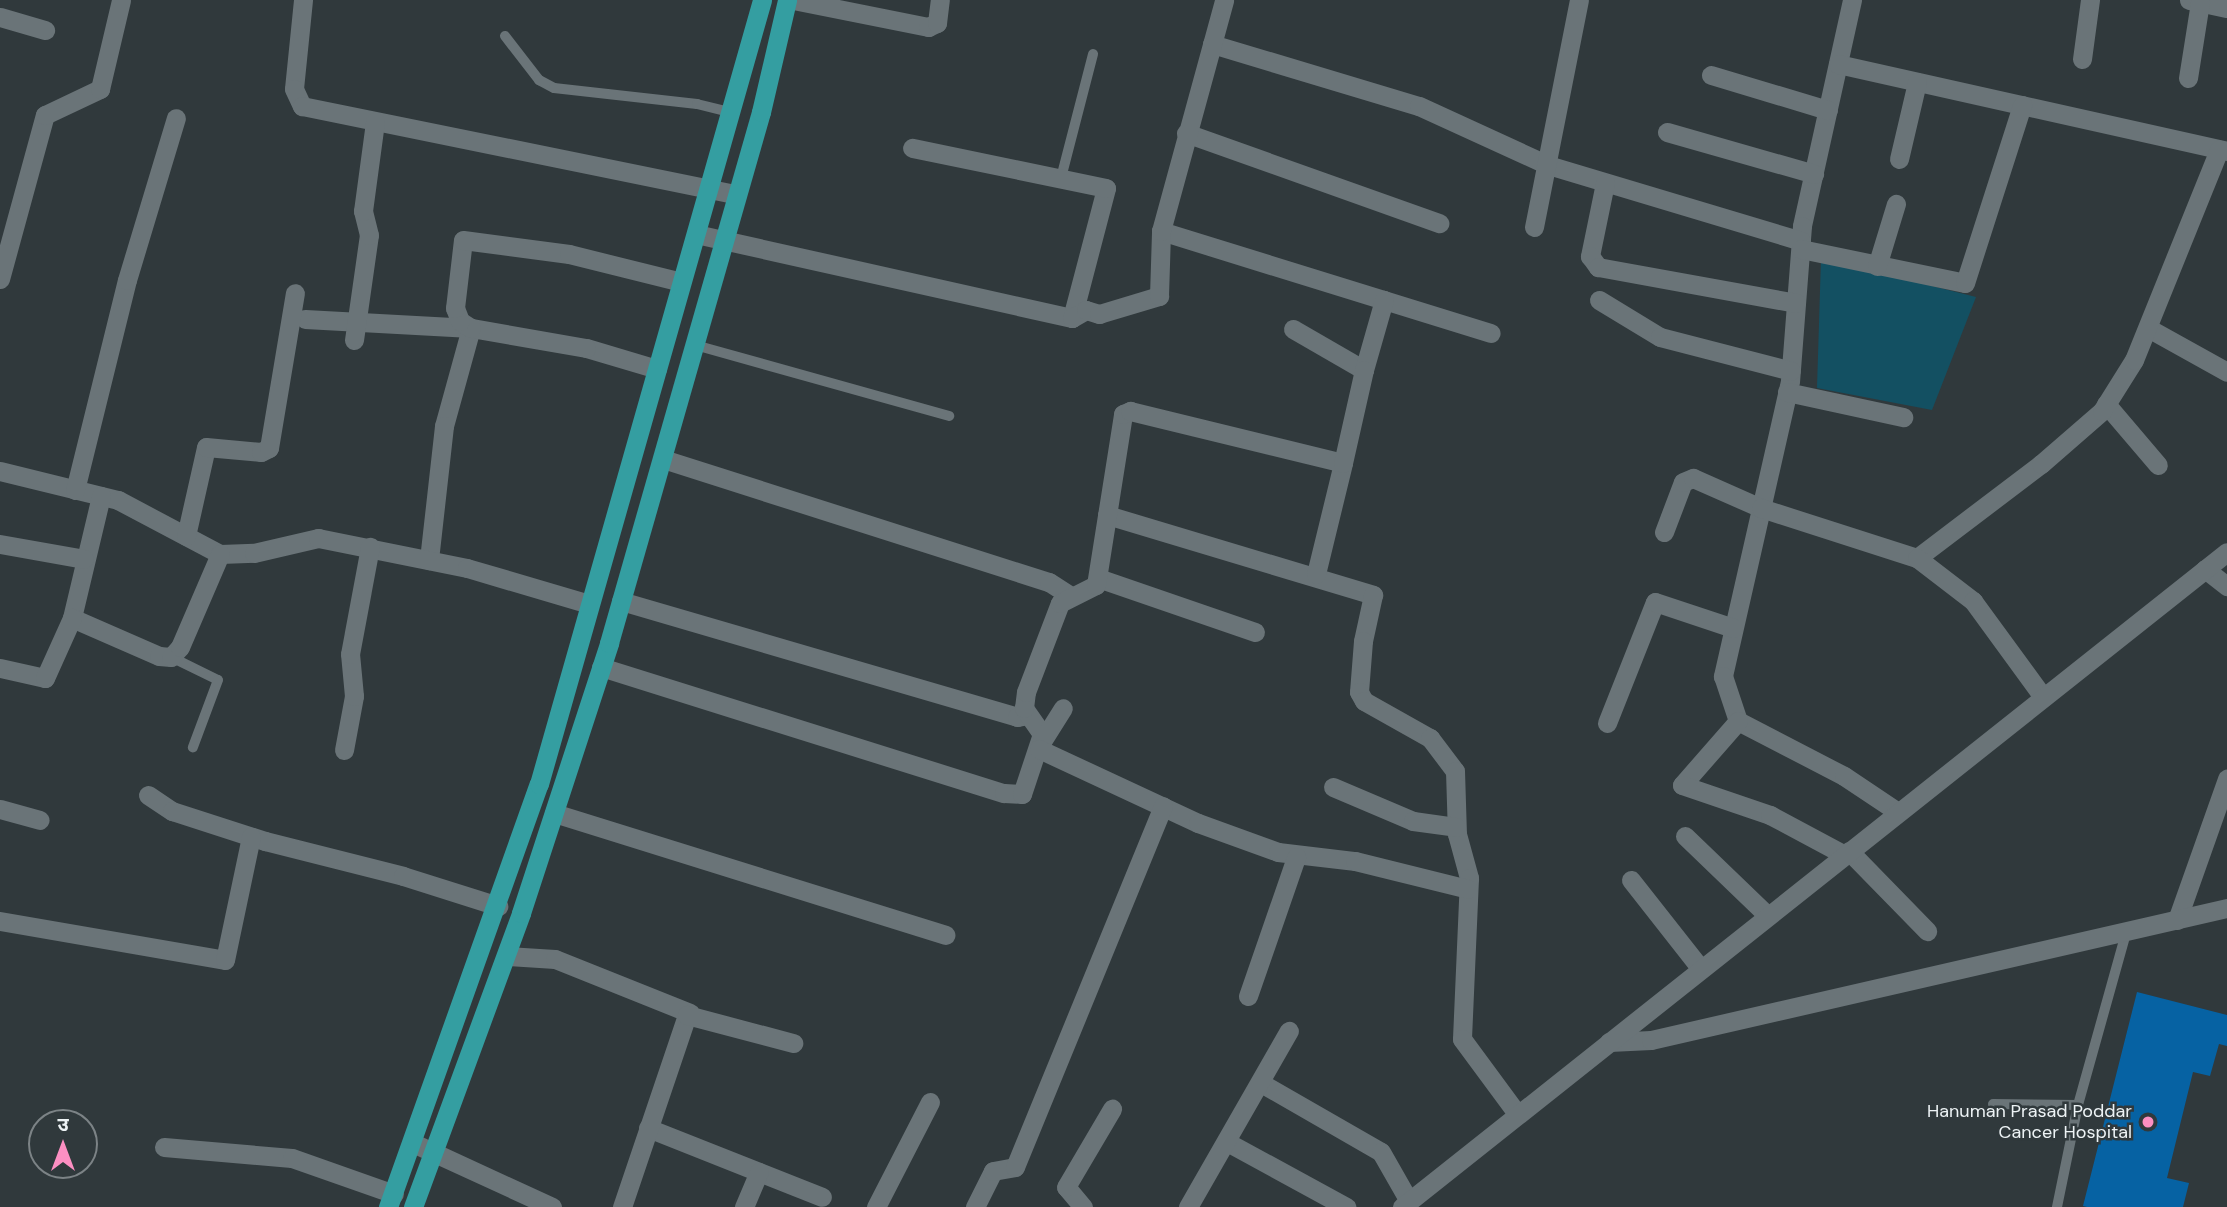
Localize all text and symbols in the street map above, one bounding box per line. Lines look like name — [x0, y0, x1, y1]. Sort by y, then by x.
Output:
place label: Hanuman Prasad Poddar Cancer Hospital — [1927, 1101, 2132, 1144]
north arrow — [28, 1109, 98, 1179]
text: उ — [57, 1112, 69, 1137]
marker: Hanuman Prasad Poddar Cancer Hospital — [2138, 1112, 2158, 1132]

